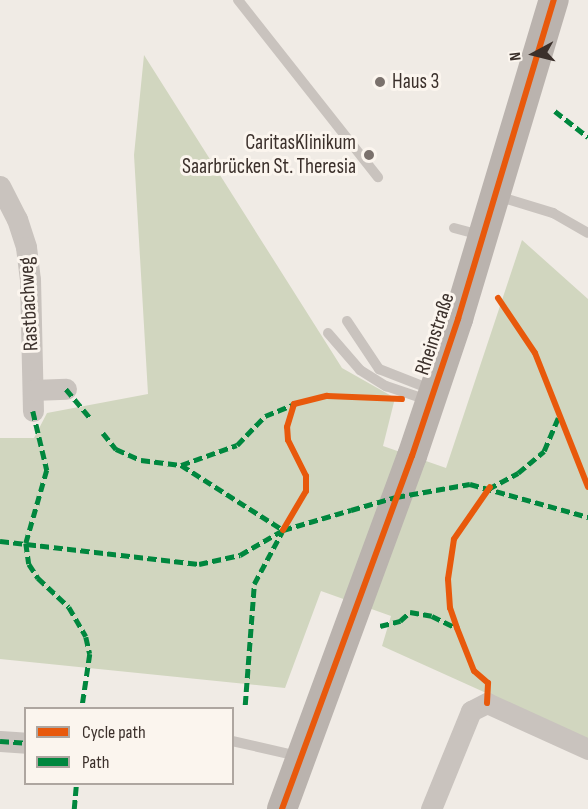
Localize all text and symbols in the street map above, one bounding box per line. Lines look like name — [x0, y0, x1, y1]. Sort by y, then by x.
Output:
north arrow — [504, 24, 564, 84]
text: N — [506, 51, 526, 62]
place label: Haus 3 — [392, 69, 439, 95]
marker: Haus 3 — [373, 75, 387, 89]
place label: CaritasKlinikum Saarbrücken St. Theresia — [182, 130, 356, 180]
marker: CaritasKlinikum Saarbrücken St. Theresia — [360, 146, 378, 164]
street label: Rastbachweg — [14, 256, 44, 352]
street label: Rheinstraße — [410, 290, 460, 378]
legend — [24, 707, 234, 785]
text: Cycle path — [82, 722, 146, 743]
text: Path — [82, 752, 110, 773]

